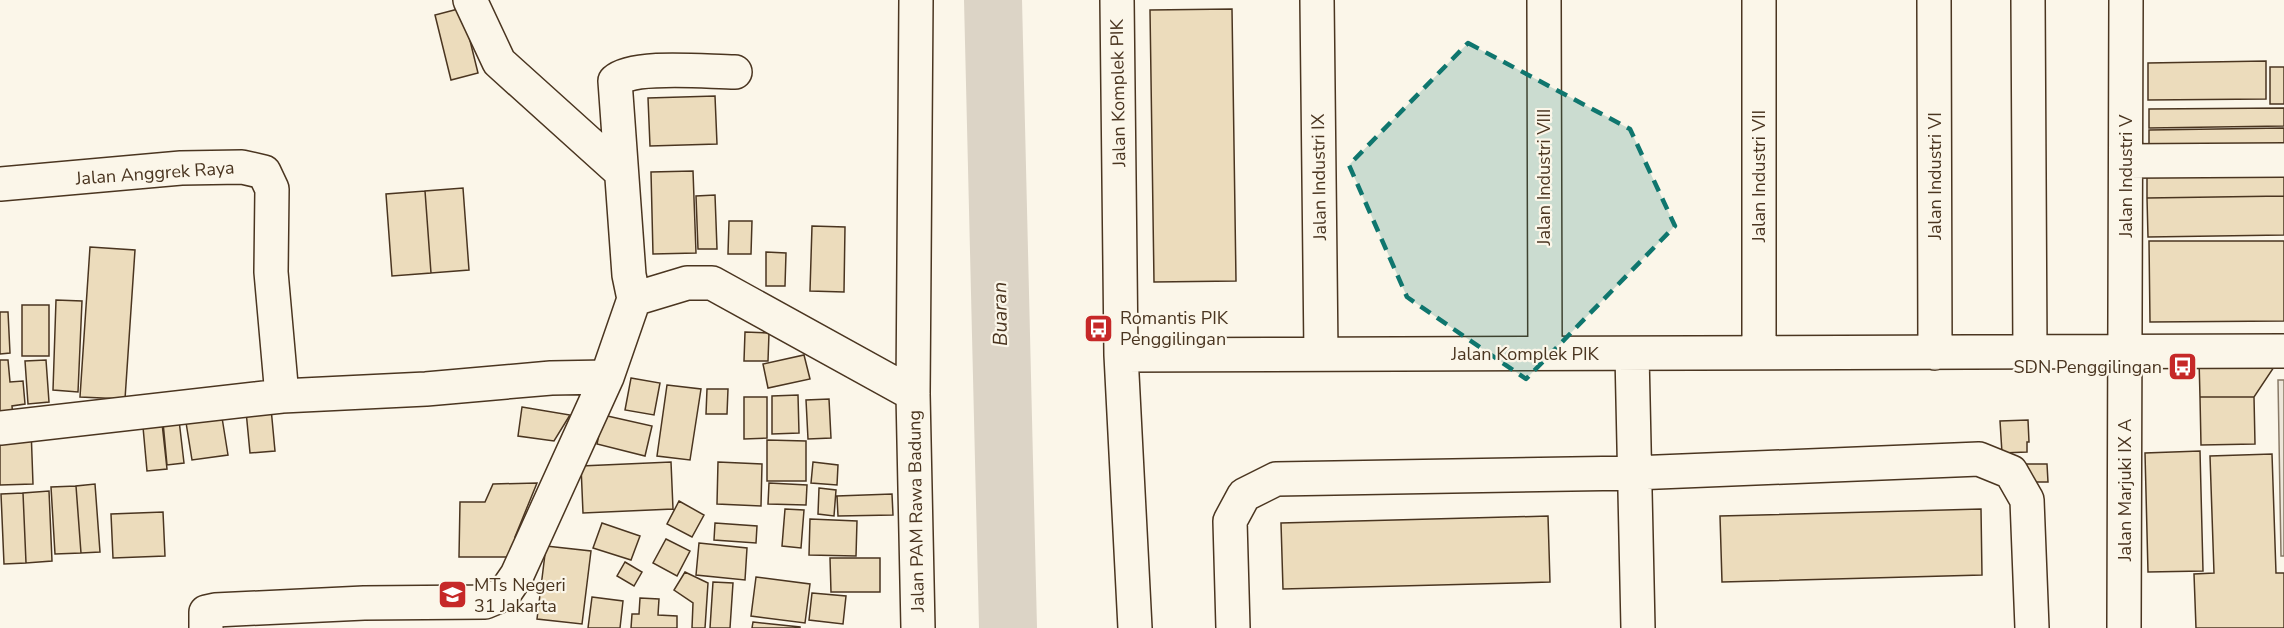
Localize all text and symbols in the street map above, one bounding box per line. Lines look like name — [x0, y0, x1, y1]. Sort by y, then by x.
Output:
street label: Jalan Komplek PIK — [1105, 18, 1131, 168]
street label: Jalan Industri VIII — [1532, 109, 1556, 246]
street label: Jalan Industri VII — [1747, 110, 1771, 243]
street label: Jalan Industri VI — [1923, 112, 1947, 241]
street label: Jalan Industri IX — [1306, 113, 1332, 242]
street label: Jalan Industri V — [2114, 114, 2138, 239]
street label: Jalan Anggrek Raya — [74, 155, 235, 191]
water label: Buaran — [986, 282, 1014, 346]
place label: Romantis PIK Penggilingan — [1120, 306, 1229, 351]
bus stop icon: Romantis PIK Penggilingan — [1083, 312, 1115, 344]
street label: Jalan Komplek PIK — [1450, 342, 1600, 366]
bus stop icon: SDN Penggilingan — [2167, 351, 2199, 383]
place label: SDN Penggilingan — [2014, 355, 2162, 379]
street label: Jalan PAM Rawa Badung — [902, 410, 930, 613]
street label: Jalan Marjuki IX A — [2113, 419, 2137, 562]
place label: MTs Negeri 31 Jakarta — [474, 573, 566, 618]
school or university icon: MTs Negeri 31 Jakarta — [437, 579, 469, 611]

